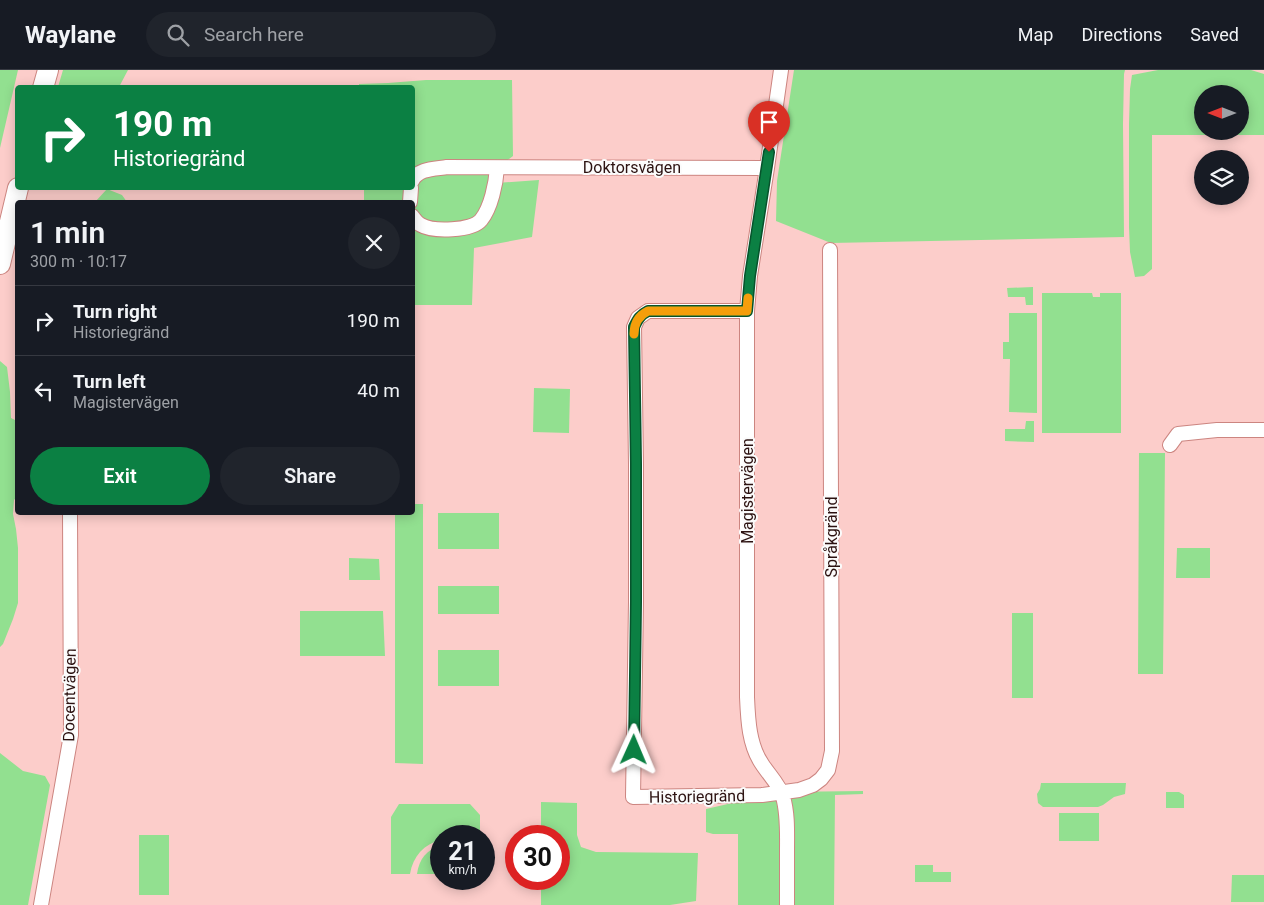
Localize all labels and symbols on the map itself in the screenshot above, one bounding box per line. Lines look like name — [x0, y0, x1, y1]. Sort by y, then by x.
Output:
north arrow — [1194, 85, 1249, 140]
pin — [748, 101, 790, 152]
street label: Doktorsvägen — [583, 158, 681, 177]
street label: Magistervägen — [738, 438, 757, 544]
street label: Språkgränd — [822, 497, 841, 577]
street label: Docentvägen — [59, 648, 80, 742]
position arrow — [607, 723, 659, 775]
street label: Historiegränd — [649, 786, 745, 807]
speed limit sign: 30 — [505, 825, 570, 890]

